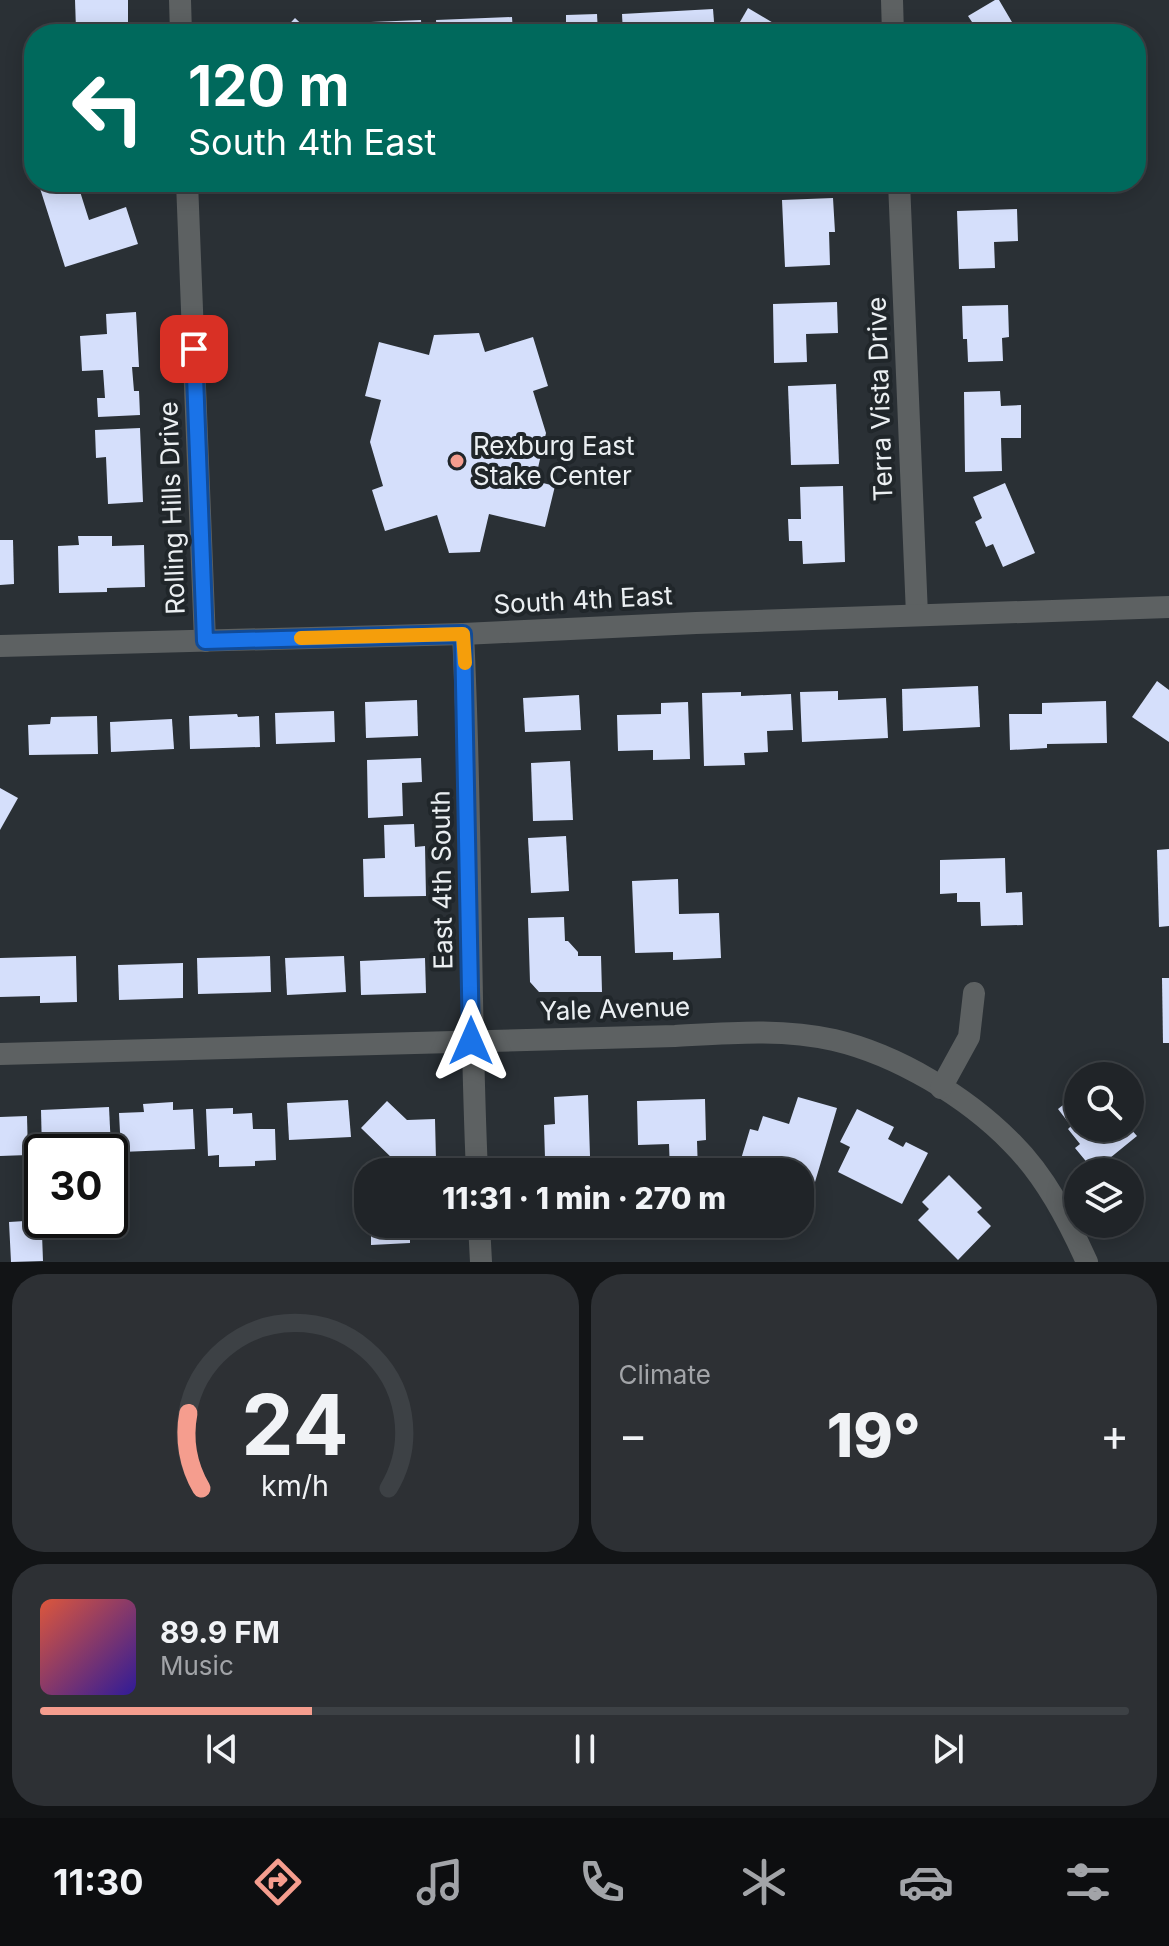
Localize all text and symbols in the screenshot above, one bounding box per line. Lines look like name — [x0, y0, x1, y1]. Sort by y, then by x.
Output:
text: 120 m — [188, 52, 350, 120]
icon: left — [56, 56, 160, 160]
text: South 4th East — [188, 120, 436, 164]
street label: Terra Vista Drive — [860, 296, 899, 502]
pin — [160, 315, 228, 383]
icon: arrive — [172, 327, 216, 371]
street label: Rolling Hills Drive — [152, 401, 191, 615]
place label: Rexburg East Stake Center — [473, 430, 634, 491]
marker: Rexburg East Stake Center — [448, 452, 466, 470]
street label: South 4th East — [493, 579, 673, 620]
street label: East 4th South — [424, 790, 459, 970]
street label: Yale Avenue — [539, 990, 691, 1027]
position arrow — [429, 999, 513, 1083]
map controls — [1064, 1062, 1144, 1238]
button: search — [1064, 1062, 1144, 1142]
speed limit sign: 30 — [24, 1134, 128, 1238]
button: layers — [1064, 1158, 1144, 1238]
text: 11:31 · 1 min · 270 m — [442, 1180, 726, 1216]
text: Climate — [619, 1359, 711, 1390]
text: 24 — [242, 1374, 349, 1475]
text: 19° — [827, 1399, 921, 1471]
text: − — [619, 1408, 648, 1462]
text: + — [1100, 1408, 1129, 1462]
text: km/h — [261, 1468, 329, 1503]
text: 89.9 FM — [160, 1614, 280, 1650]
text: Music — [160, 1650, 234, 1681]
icon: previous — [200, 1727, 244, 1771]
icon: pause — [563, 1727, 607, 1771]
icon: next — [926, 1727, 970, 1771]
icon: directions — [250, 1854, 306, 1910]
icon: music — [412, 1854, 468, 1910]
icon: phone — [574, 1854, 630, 1910]
icon: climate — [736, 1854, 792, 1910]
icon: car — [898, 1854, 954, 1910]
icon: filters — [1060, 1854, 1116, 1910]
text: 11:30 — [53, 1860, 144, 1904]

